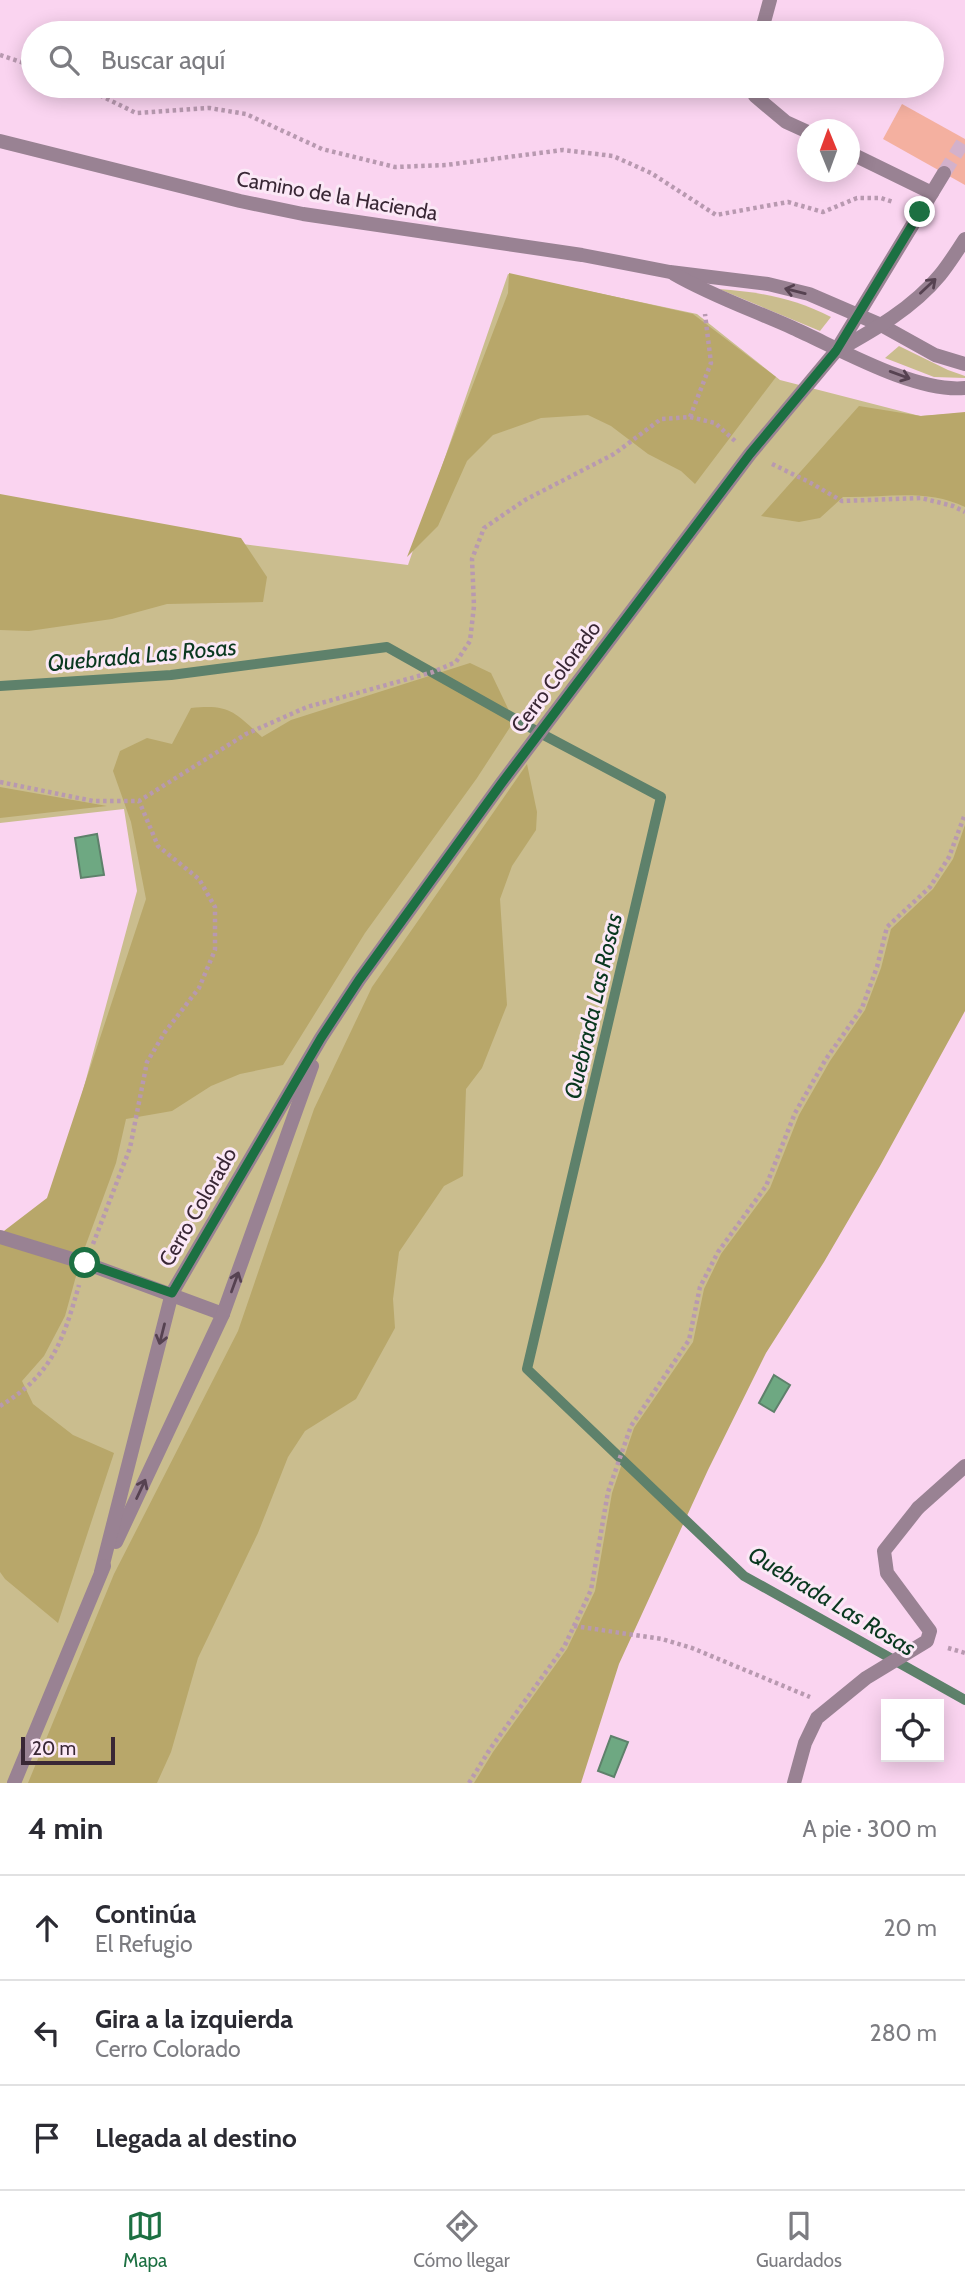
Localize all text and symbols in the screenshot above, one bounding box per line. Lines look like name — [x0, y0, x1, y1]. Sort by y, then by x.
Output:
search box — [21, 21, 944, 98]
icon: search — [45, 41, 83, 79]
text: Buscar aquí — [101, 44, 225, 76]
north arrow — [797, 119, 860, 182]
street label: Camino de la Hacienda — [235, 166, 440, 226]
route end — [904, 196, 935, 227]
one-way arrow — [919, 278, 936, 295]
one-way arrow — [784, 284, 807, 297]
one-way arrow — [888, 370, 910, 382]
street label: Cerro Colorado — [506, 616, 606, 737]
water label: Quebrada Las Rosas — [46, 633, 238, 677]
water label: Quebrada Las Rosas — [558, 910, 628, 1102]
street label: Cerro Colorado — [153, 1143, 242, 1271]
route start — [69, 1247, 100, 1278]
one-way arrow — [230, 1271, 242, 1293]
one-way arrow — [155, 1322, 168, 1345]
one-way arrow — [135, 1478, 148, 1500]
water label: Quebrada Las Rosas — [743, 1540, 921, 1662]
map controls — [881, 1699, 944, 1762]
button: locate — [881, 1699, 944, 1762]
scale bar — [21, 1734, 116, 1766]
text: 20 m — [32, 1737, 76, 1760]
text: 4 min — [28, 1810, 103, 1847]
text: A pie · 300 m — [802, 1815, 937, 1843]
text: Continúa — [95, 1898, 196, 1930]
icon: ahead — [28, 1909, 66, 1947]
text: 20 m — [884, 1914, 937, 1942]
text: El Refugio — [95, 1930, 193, 1958]
text: Gira a la izquierda — [95, 2003, 293, 2035]
icon: left — [28, 2014, 66, 2052]
text: 280 m — [870, 2019, 937, 2047]
text: Cerro Colorado — [95, 2035, 241, 2063]
icon: arrive — [28, 2119, 66, 2157]
text: Llegada al destino — [95, 2122, 297, 2154]
tab: Mapa — [123, 2207, 167, 2272]
tab: Cómo llegar — [413, 2207, 510, 2272]
tab: Guardados — [756, 2207, 842, 2272]

